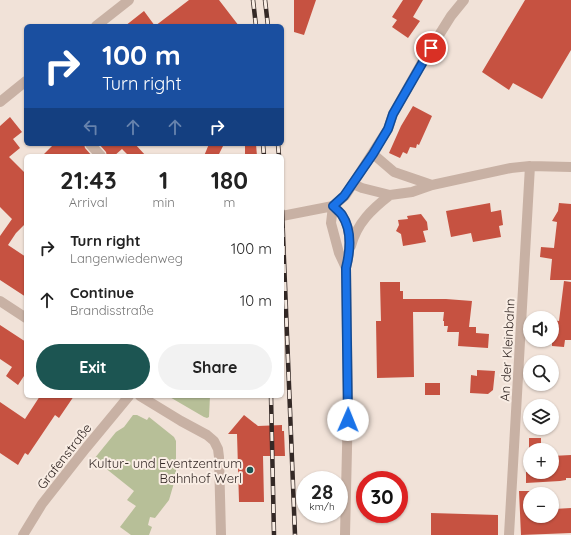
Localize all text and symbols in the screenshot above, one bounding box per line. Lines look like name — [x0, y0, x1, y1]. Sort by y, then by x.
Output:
pin — [414, 31, 448, 65]
text: 100 m — [102, 37, 181, 72]
icon: arrive — [420, 37, 442, 59]
icon: right — [36, 40, 88, 92]
text: Turn right — [102, 72, 182, 95]
icon: left — [80, 116, 102, 138]
icon: ahead — [122, 116, 144, 138]
icon: ahead — [164, 116, 186, 138]
icon: right — [206, 116, 228, 138]
text: 21:43 — [60, 165, 117, 195]
text: 1 — [159, 165, 168, 195]
text: 180 — [211, 165, 248, 195]
text: Arrival — [69, 194, 108, 210]
text: min — [153, 194, 175, 210]
text: m — [223, 194, 235, 210]
text: Turn right — [70, 231, 141, 250]
icon: right — [36, 237, 58, 259]
text: 100 m — [231, 239, 272, 258]
text: Langenwiedenweg — [70, 250, 183, 266]
text: Continue — [70, 283, 134, 302]
icon: ahead — [36, 289, 58, 311]
text: 10 m — [240, 291, 272, 310]
street label: An der Kleinbahn — [496, 298, 518, 402]
text: Brandisstraße — [70, 302, 154, 318]
map controls — [523, 311, 559, 523]
button: sound — [523, 311, 559, 347]
button: Exit — [36, 344, 150, 390]
button: Share — [158, 344, 272, 390]
button: search — [523, 355, 559, 391]
position arrow — [327, 399, 369, 441]
button: layers — [523, 399, 559, 435]
street label: Grafenstraße — [33, 420, 95, 492]
button: + — [523, 443, 559, 479]
place label: Kultur- und Eventzentrum Bahnhof Werl — [88, 455, 242, 486]
marker: Kultur- und Eventzentrum Bahnhof Werl — [245, 465, 255, 475]
speed limit sign: 30 — [356, 471, 408, 523]
text: 28 — [311, 479, 333, 504]
button: − — [523, 487, 559, 523]
text: km/h — [309, 500, 335, 513]

